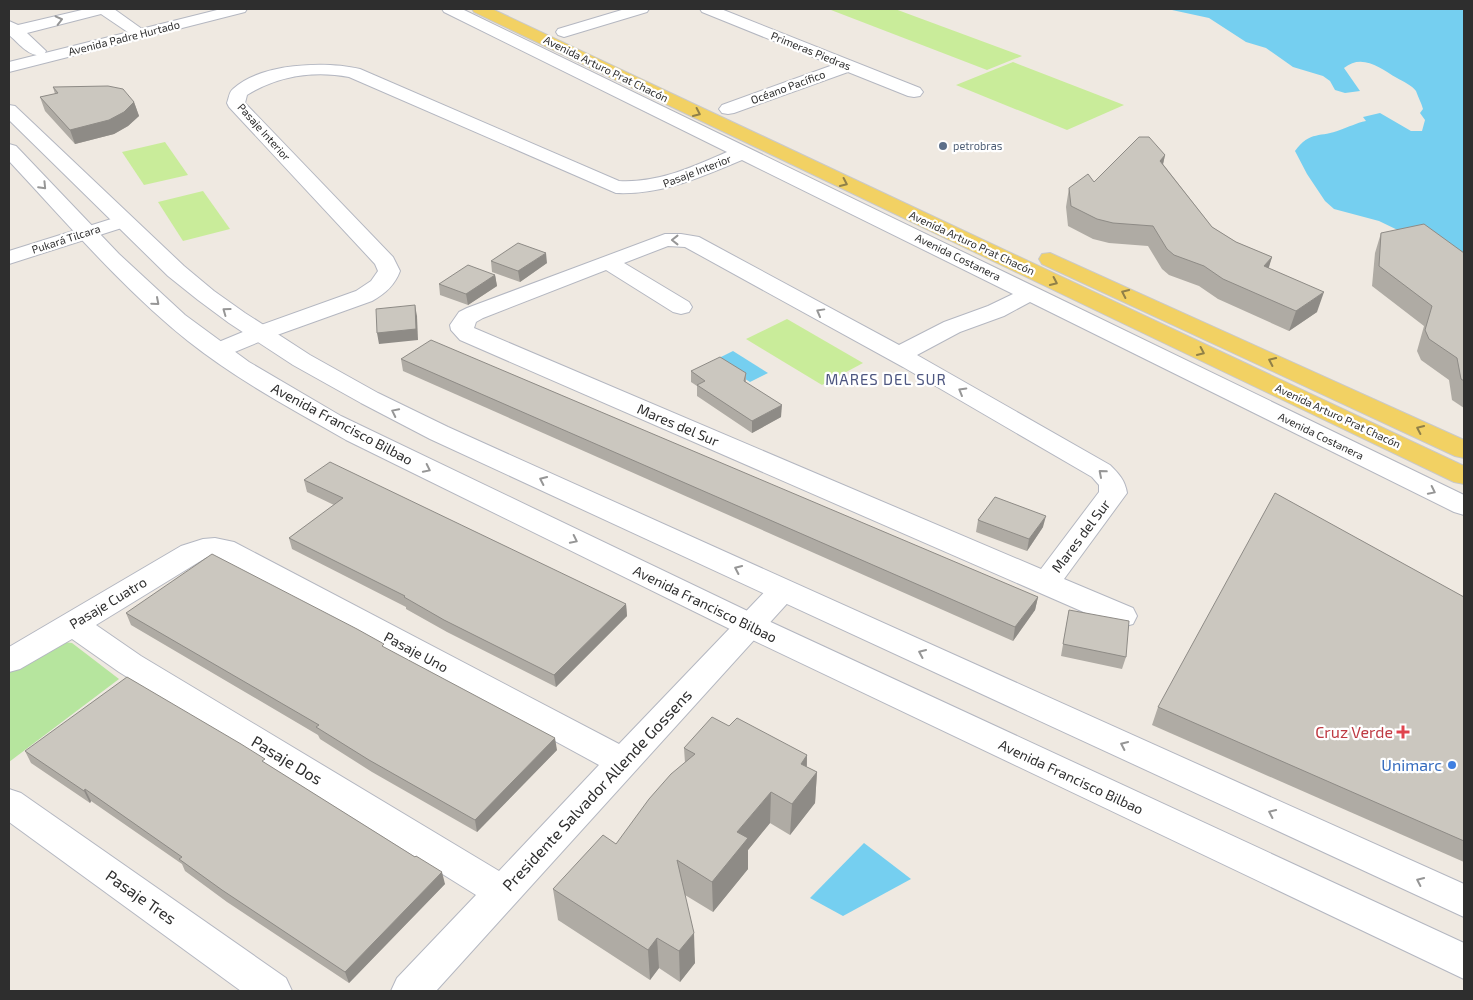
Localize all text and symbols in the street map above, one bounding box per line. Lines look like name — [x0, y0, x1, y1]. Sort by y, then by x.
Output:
one-way arrow — [55, 15, 64, 26]
street label: Avenida Padre Hurtado — [67, 17, 181, 58]
street label: Primeras Piedras — [769, 29, 853, 73]
street label: Avenida Arturo Prat Chacón — [542, 33, 671, 104]
street label: Océano Pacífico — [749, 67, 827, 106]
street label: Pasaje Interior — [235, 100, 294, 164]
one-way arrow — [692, 107, 701, 117]
place label: petrobras — [953, 139, 1003, 152]
marker: petrobras — [937, 140, 949, 152]
street label: Pasaje Interior — [661, 151, 734, 191]
one-way arrow — [839, 176, 848, 187]
one-way arrow — [37, 180, 46, 189]
street label: Avenida Arturo Prat Chacón — [907, 208, 1037, 277]
street label: Pukará Tilcara — [30, 221, 102, 256]
street label: Avenida Costanera — [913, 230, 1003, 283]
one-way arrow — [671, 235, 679, 245]
one-way arrow — [1049, 276, 1058, 286]
one-way arrow — [1121, 289, 1130, 300]
one-way arrow — [151, 296, 160, 305]
one-way arrow — [222, 308, 232, 317]
one-way arrow — [816, 308, 825, 318]
one-way arrow — [1196, 345, 1205, 356]
one-way arrow — [1268, 357, 1277, 368]
district label: MARES DEL SUR — [825, 370, 947, 388]
street label: Avenida Francisco Bilbao — [269, 379, 416, 468]
street label: Avenida Arturo Prat Chacón — [1273, 381, 1403, 450]
one-way arrow — [958, 387, 967, 397]
street label: Mares del Sur — [635, 400, 722, 450]
one-way arrow — [391, 407, 400, 418]
street label: Avenida Costanera — [1276, 409, 1366, 462]
one-way arrow — [1416, 425, 1425, 436]
one-way arrow — [422, 463, 431, 473]
one-way arrow — [1098, 470, 1107, 479]
one-way arrow — [539, 476, 548, 486]
one-way arrow — [1427, 485, 1436, 495]
street label: Mares del Sur — [1048, 496, 1114, 576]
one-way arrow — [568, 534, 577, 544]
street label: Avenida Francisco Bilbao — [631, 561, 780, 646]
one-way arrow — [734, 565, 743, 576]
street label: Pasaje Cuatro — [66, 573, 150, 632]
street label: Pasaje Uno — [381, 628, 451, 676]
one-way arrow — [918, 648, 927, 659]
street label: Presidente Salvador Allende Gossens — [498, 685, 695, 894]
place label: Cruz Verde — [1315, 722, 1393, 741]
marker: Cruz Verde — [1397, 726, 1409, 738]
street label: Pasaje Dos — [248, 731, 326, 789]
street label: Avenida Francisco Bilbao — [996, 736, 1146, 818]
one-way arrow — [1121, 741, 1130, 751]
place label: Unimarc — [1381, 755, 1442, 774]
marker: Unimarc — [1446, 759, 1458, 771]
one-way arrow — [1268, 808, 1277, 819]
street label: Pasaje Tres — [102, 865, 180, 929]
one-way arrow — [1416, 876, 1425, 887]

